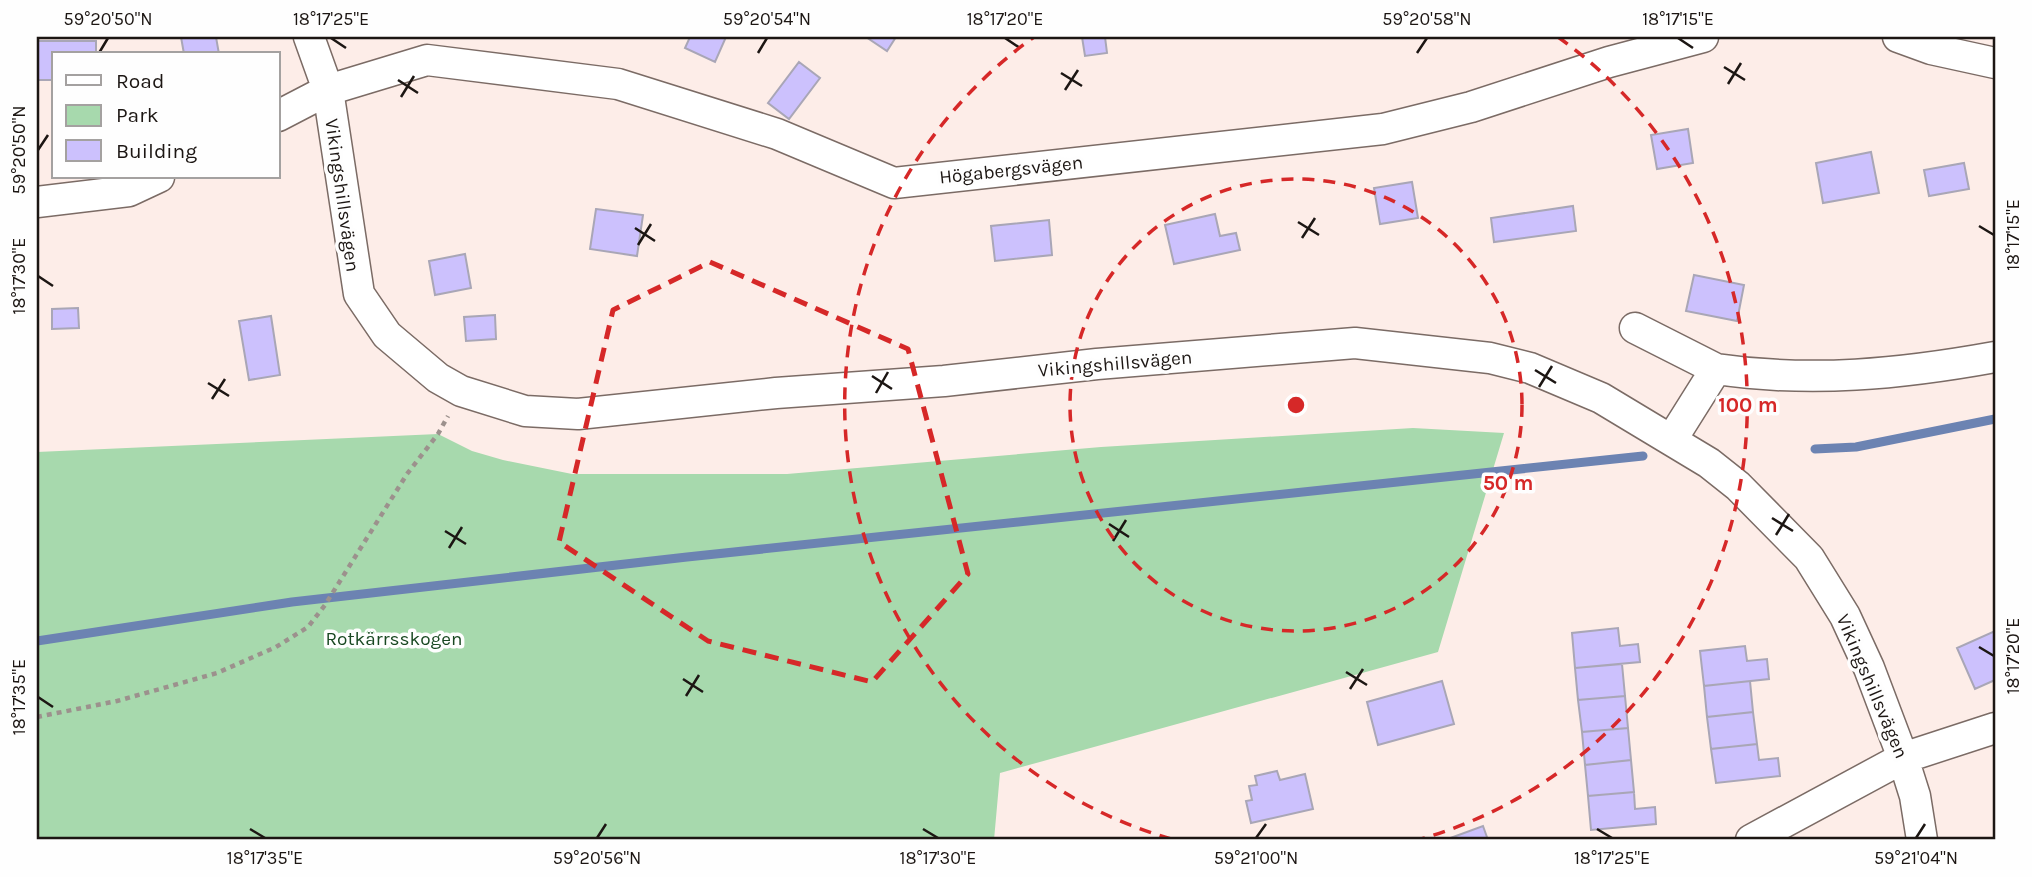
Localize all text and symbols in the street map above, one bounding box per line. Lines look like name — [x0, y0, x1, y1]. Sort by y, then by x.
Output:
text: 59°20'50"N — [64, 8, 152, 30]
text: 18°17'25"E — [293, 8, 369, 30]
text: 59°20'54"N — [723, 8, 811, 30]
text: 18°17'20"E — [967, 8, 1043, 30]
text: 59°20'58"N — [1382, 8, 1472, 30]
text: 18°17'15"E — [1642, 8, 1714, 30]
legend — [52, 52, 280, 178]
text: Road — [116, 69, 164, 93]
text: Park — [116, 103, 159, 127]
text: 59°20'50"N — [8, 106, 30, 194]
street label: Vikingshillsvägen — [320, 117, 364, 273]
text: Building — [116, 139, 197, 163]
street label: Högabergsvägen — [938, 152, 1084, 188]
text: 18°17'15"E — [2002, 199, 2024, 271]
text: 18°17'30"E — [8, 238, 30, 314]
street label: Vikingshillsvägen — [1037, 346, 1193, 382]
centre of rings — [1284, 393, 1308, 417]
text: 100 m — [1718, 393, 1778, 417]
text: 50 m — [1483, 471, 1533, 495]
street label: Vikingshillsvägen — [1832, 611, 1912, 762]
text: 18°17'20"E — [2002, 618, 2024, 694]
park label: Rotkärrsskogen — [325, 628, 463, 650]
text: 18°17'35"E — [8, 659, 30, 735]
text: 18°17'35"E — [227, 847, 303, 869]
text: 59°20'56"N — [553, 847, 641, 869]
text: 18°17'30"E — [900, 847, 976, 869]
text: 59°21'00"N — [1214, 847, 1298, 869]
text: 18°17'25"E — [1574, 847, 1650, 869]
text: 59°21'04"N — [1874, 847, 1958, 869]

